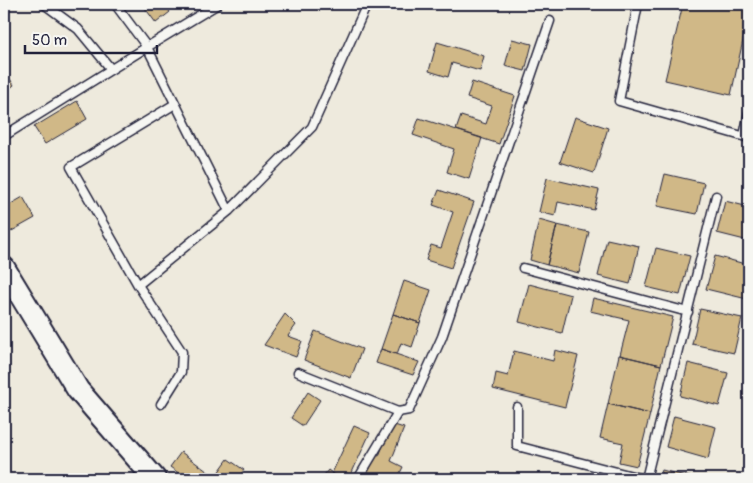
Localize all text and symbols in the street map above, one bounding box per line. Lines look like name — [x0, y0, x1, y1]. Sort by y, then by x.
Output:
scale bar — [25, 22, 158, 54]
text: 50 m — [32, 31, 67, 50]

